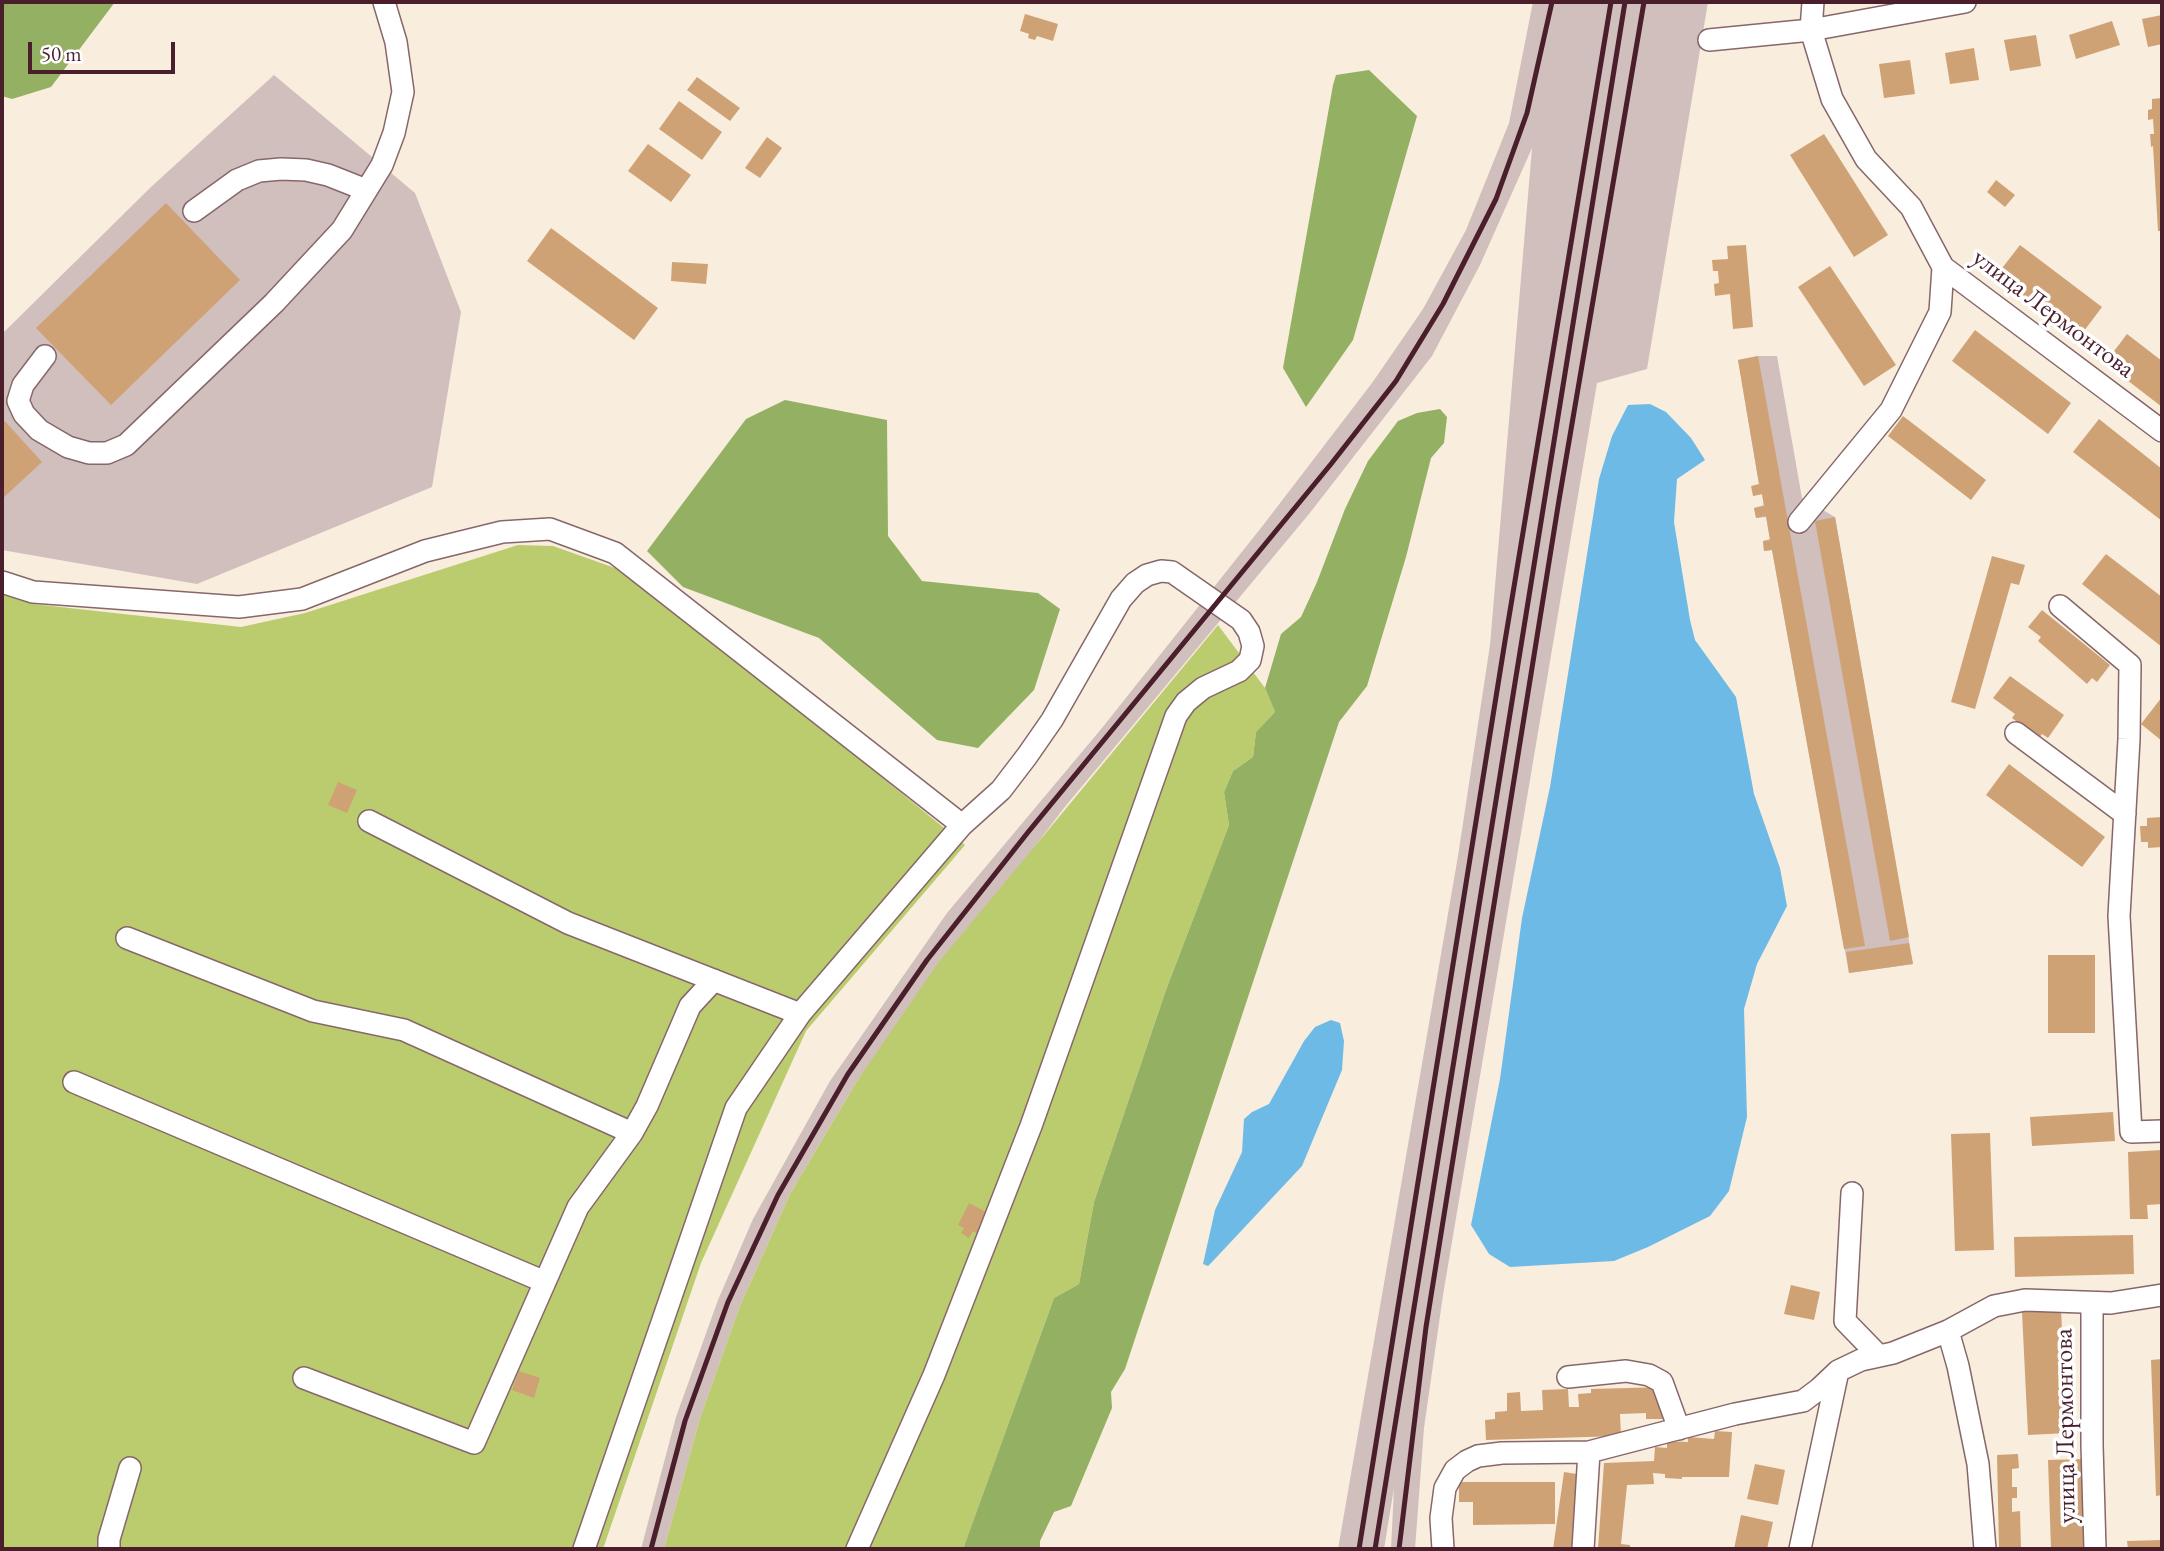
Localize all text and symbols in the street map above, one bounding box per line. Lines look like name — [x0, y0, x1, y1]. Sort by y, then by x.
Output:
scale bar — [32, 28, 178, 72]
text: 50 m — [41, 40, 82, 67]
street label: улица Лермонтова — [1966, 243, 2140, 385]
street label: улица Лермонтова — [2049, 1328, 2083, 1524]

